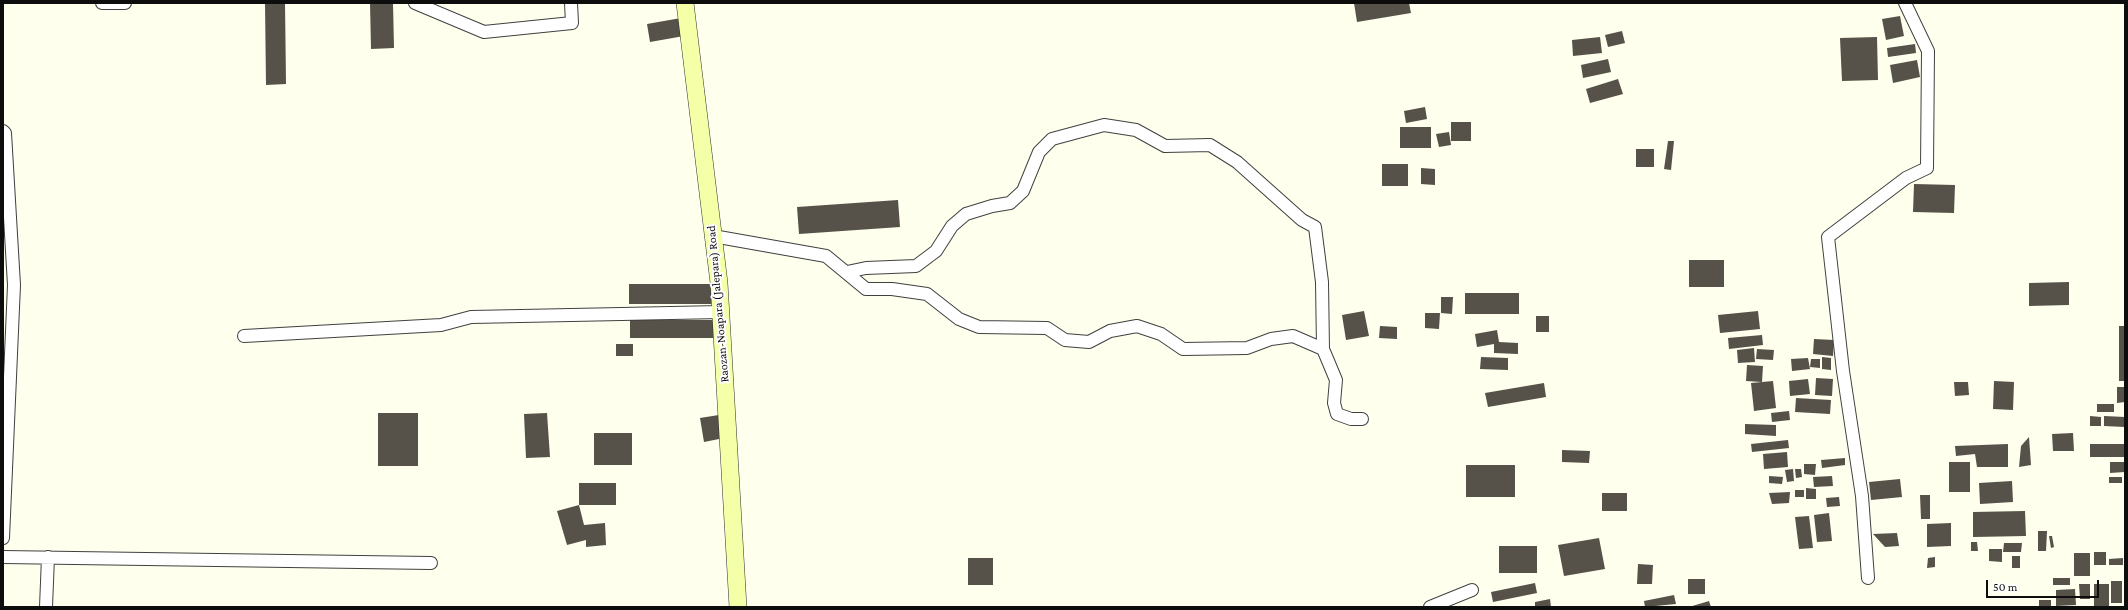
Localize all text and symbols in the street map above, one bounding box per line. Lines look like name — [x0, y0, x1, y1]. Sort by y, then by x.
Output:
street label: Raozan-Noapara (Jalepara) Road — [704, 225, 732, 383]
scale bar — [1988, 572, 2101, 598]
text: 50 m — [1993, 580, 2017, 594]

